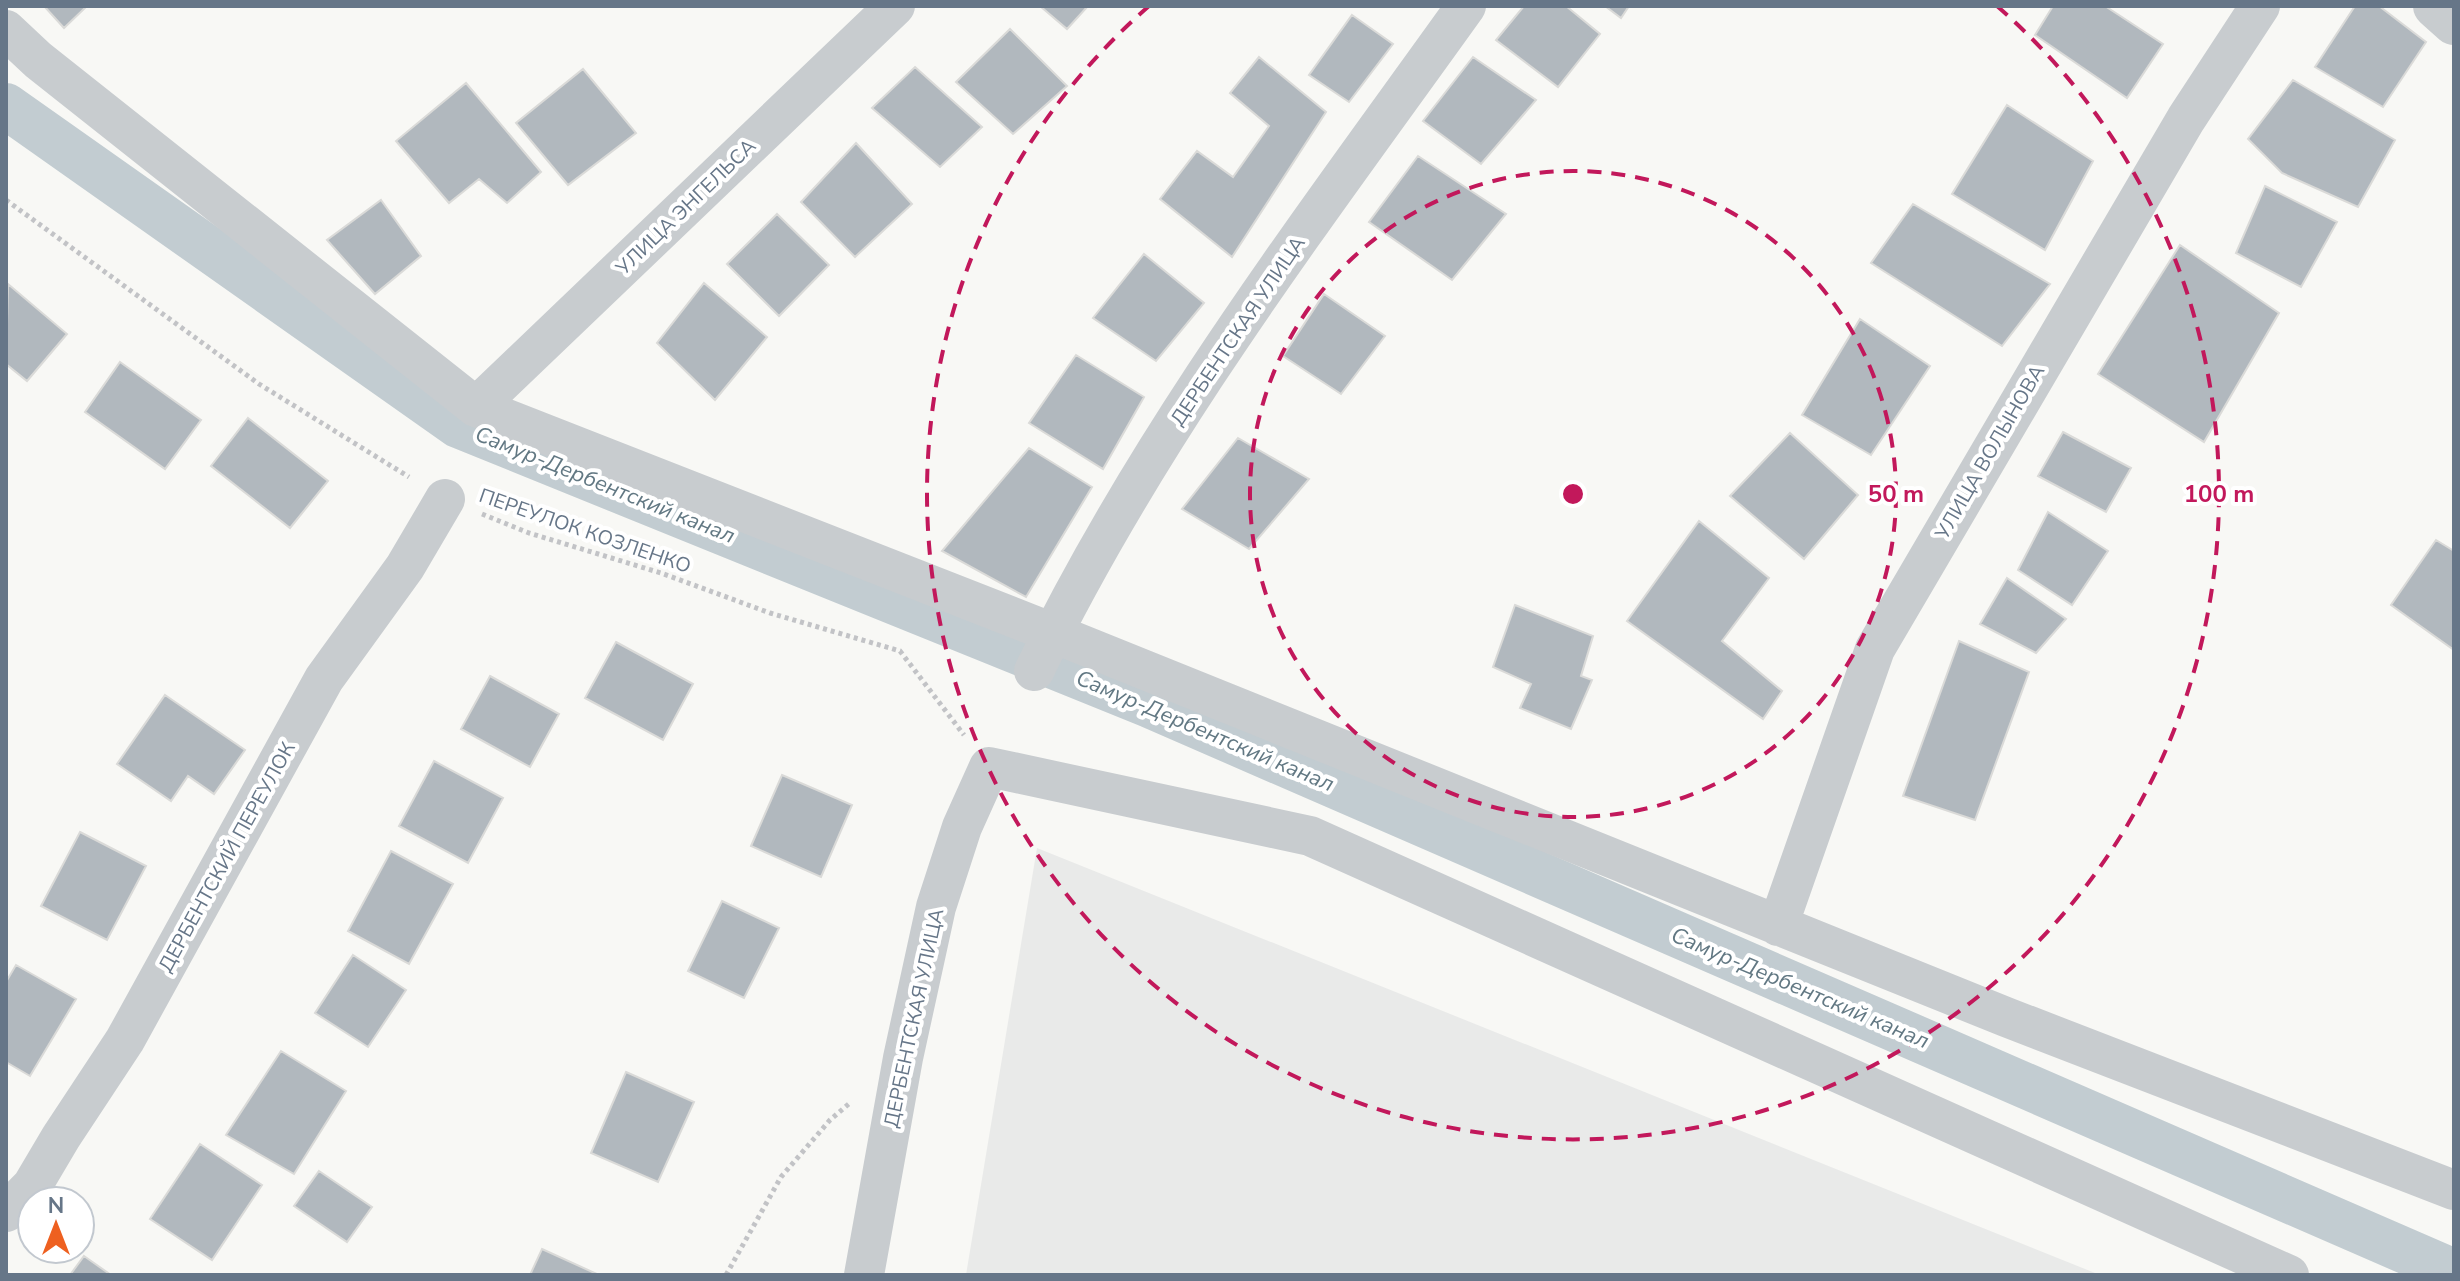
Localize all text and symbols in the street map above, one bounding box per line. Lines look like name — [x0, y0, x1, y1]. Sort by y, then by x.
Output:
street label: УЛИЦА ЭНГЕЛЬСА — [609, 133, 762, 282]
street label: ДЕРБЕНТСКАЯ УЛИЦА — [1164, 231, 1312, 431]
street label: УЛИЦА ВОЛЫНОВА — [1929, 359, 2051, 545]
water label: Самур-Дербентский канал — [471, 419, 739, 551]
text: 50 m — [1868, 478, 1924, 510]
text: 100 m — [2184, 478, 2254, 510]
centre of rings — [1559, 480, 1587, 508]
street label: ПЕРЕУЛОК КОЗЛЕНКО — [475, 482, 695, 580]
water label: Самур-Дербентский канал — [1071, 663, 1339, 799]
street label: ДЕРБЕНТСКИЙ ПЕРЕУЛОК — [152, 737, 302, 977]
street label: ДЕРБЕНТСКАЯ УЛИЦА — [878, 906, 950, 1130]
water label: Самур-Дербентский канал — [1666, 920, 1934, 1056]
north arrow — [16, 1185, 96, 1265]
text: N — [48, 1191, 64, 1221]

